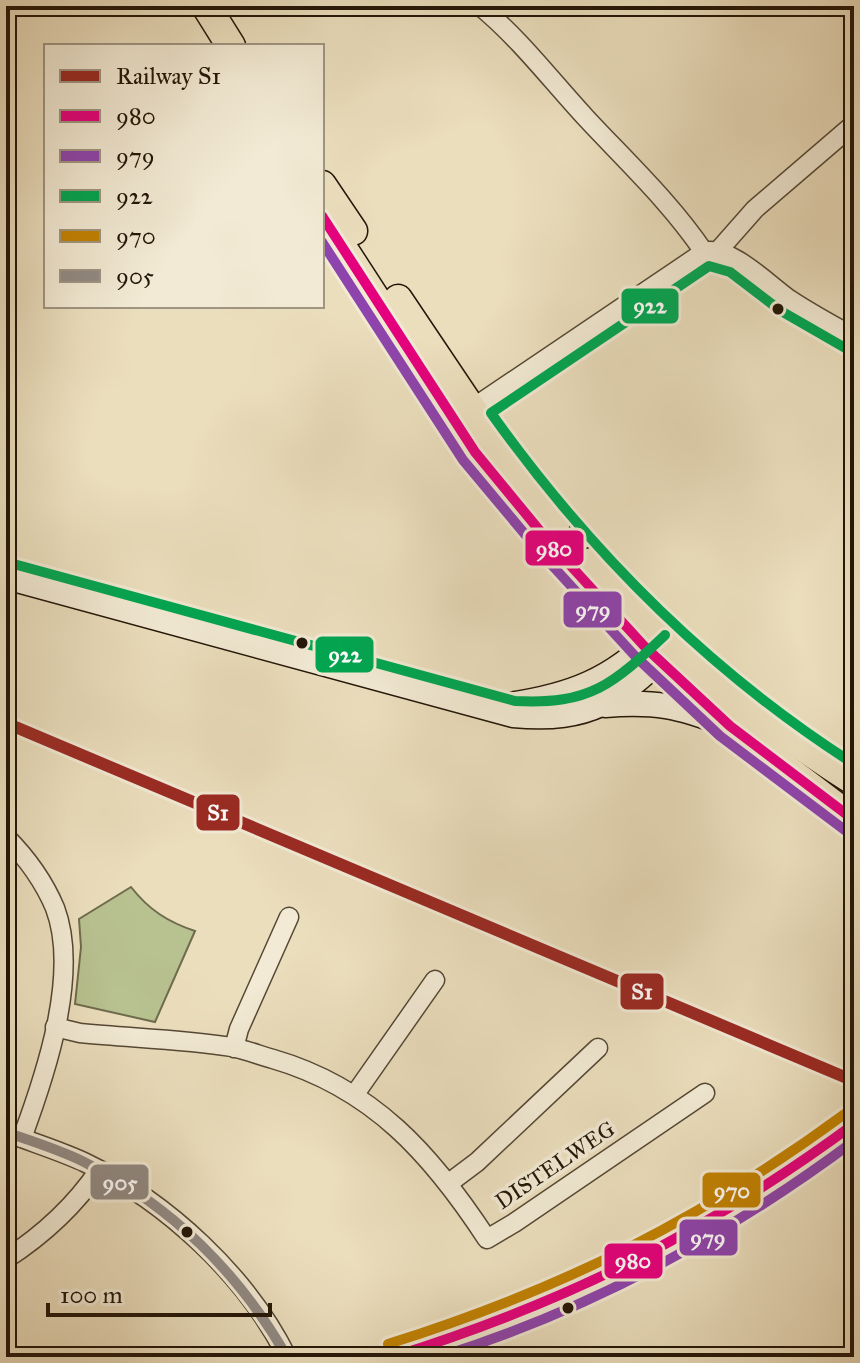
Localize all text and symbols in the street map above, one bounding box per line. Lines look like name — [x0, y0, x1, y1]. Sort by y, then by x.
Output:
legend — [44, 44, 324, 308]
text: Railway S1 — [116, 61, 221, 91]
text: 980 — [116, 101, 156, 131]
text: 979 — [116, 141, 155, 171]
text: 922 — [116, 181, 153, 211]
text: 970 — [116, 221, 156, 251]
text: 905 — [116, 261, 154, 291]
line badge: 922 — [620, 287, 680, 325]
text: 922 — [633, 292, 668, 319]
unlabelled marker — [770, 301, 786, 317]
line badge: 980 — [524, 529, 585, 567]
text: 980 — [536, 535, 572, 562]
line badge: 979 — [562, 590, 623, 629]
text: 979 — [575, 596, 611, 623]
unlabelled marker — [294, 635, 310, 651]
line badge: 922 — [314, 635, 375, 674]
text: 922 — [328, 641, 363, 668]
line badge: S1 — [195, 793, 241, 832]
text: S1 — [207, 799, 229, 826]
line badge: S1 — [619, 972, 665, 1011]
text: S1 — [631, 978, 653, 1005]
street label: DISTELWEG — [490, 1115, 620, 1215]
line badge: 905 — [89, 1163, 150, 1201]
text: 905 — [103, 1169, 138, 1196]
line badge: 970 — [701, 1171, 762, 1209]
text: 970 — [714, 1177, 750, 1204]
line badge: 979 — [678, 1218, 739, 1257]
unlabelled marker — [179, 1224, 195, 1240]
text: 979 — [690, 1224, 726, 1251]
line badge: 980 — [603, 1242, 664, 1280]
text: 980 — [615, 1247, 651, 1274]
scale bar — [48, 1267, 270, 1317]
text: 100 m — [60, 1280, 123, 1310]
unlabelled marker — [560, 1300, 576, 1316]

